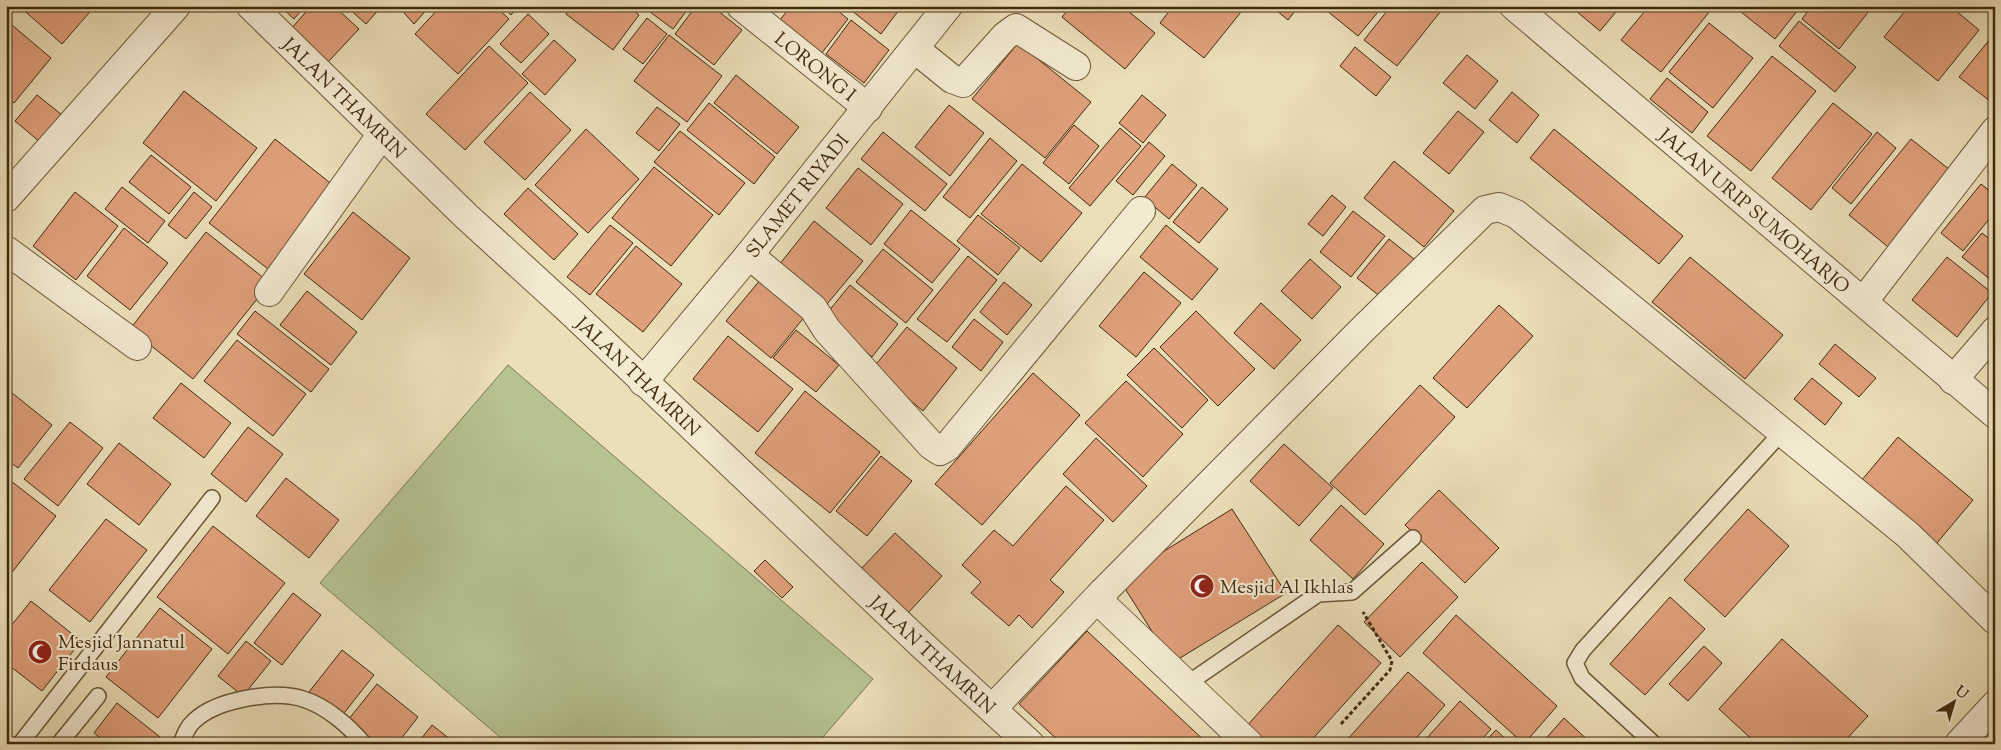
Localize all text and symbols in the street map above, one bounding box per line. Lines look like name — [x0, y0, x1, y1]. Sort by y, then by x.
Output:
street label: LORONG I — [768, 27, 861, 109]
street label: JALAN THAMRIN — [274, 32, 411, 166]
street label: JALAN URIP SUMOHARJO — [1651, 123, 1855, 301]
street label: SLAMET RIYADI — [741, 129, 857, 265]
street label: JALAN THAMRIN — [568, 311, 706, 444]
mosque icon: Mesjid Al Ikhlas — [1189, 573, 1215, 599]
place label: Mesjid Al Ikhlas — [1220, 575, 1353, 602]
street label: JALAN THAMRIN — [861, 590, 1000, 722]
place label: Mesjid Jannatul Firdaus — [58, 630, 185, 679]
mosque icon: Mesjid Jannatul Firdaus — [27, 639, 53, 665]
north arrow — [1928, 678, 1978, 728]
text: U — [1950, 682, 1972, 705]

